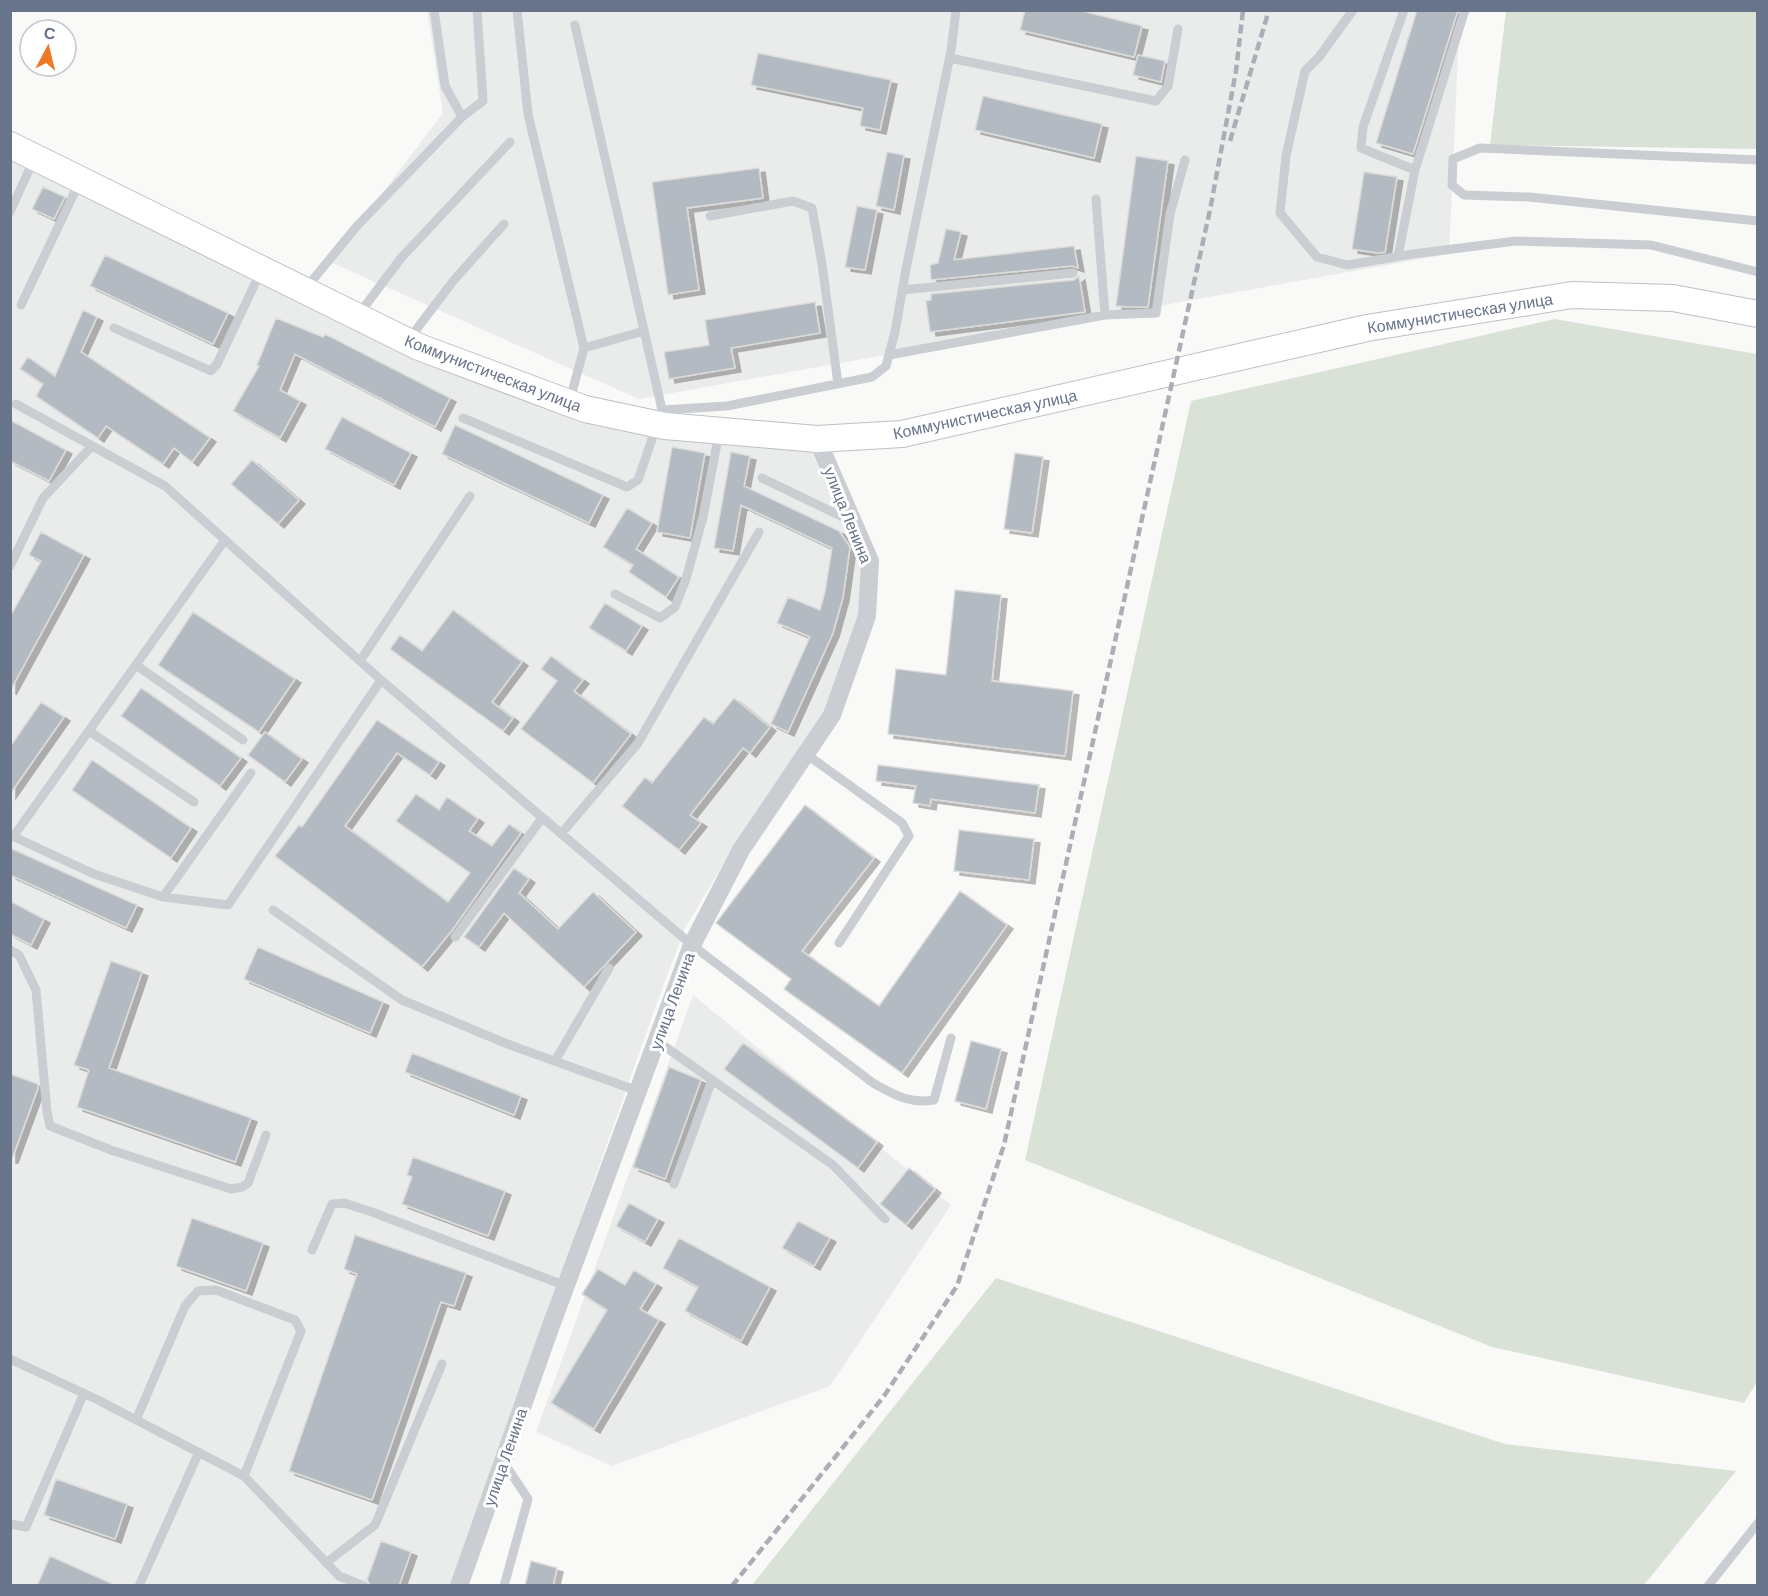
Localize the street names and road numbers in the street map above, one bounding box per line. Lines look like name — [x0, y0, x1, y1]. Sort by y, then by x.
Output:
street label: Коммунистическая улица — [1366, 288, 1554, 337]
street label: Коммунистическая улица — [402, 330, 584, 415]
street label: Коммунистическая улица — [891, 385, 1079, 442]
street label: улица Ленина — [821, 464, 876, 566]
street label: улица Ленина — [645, 950, 698, 1052]
street label: улица Ленина — [479, 1405, 530, 1508]

